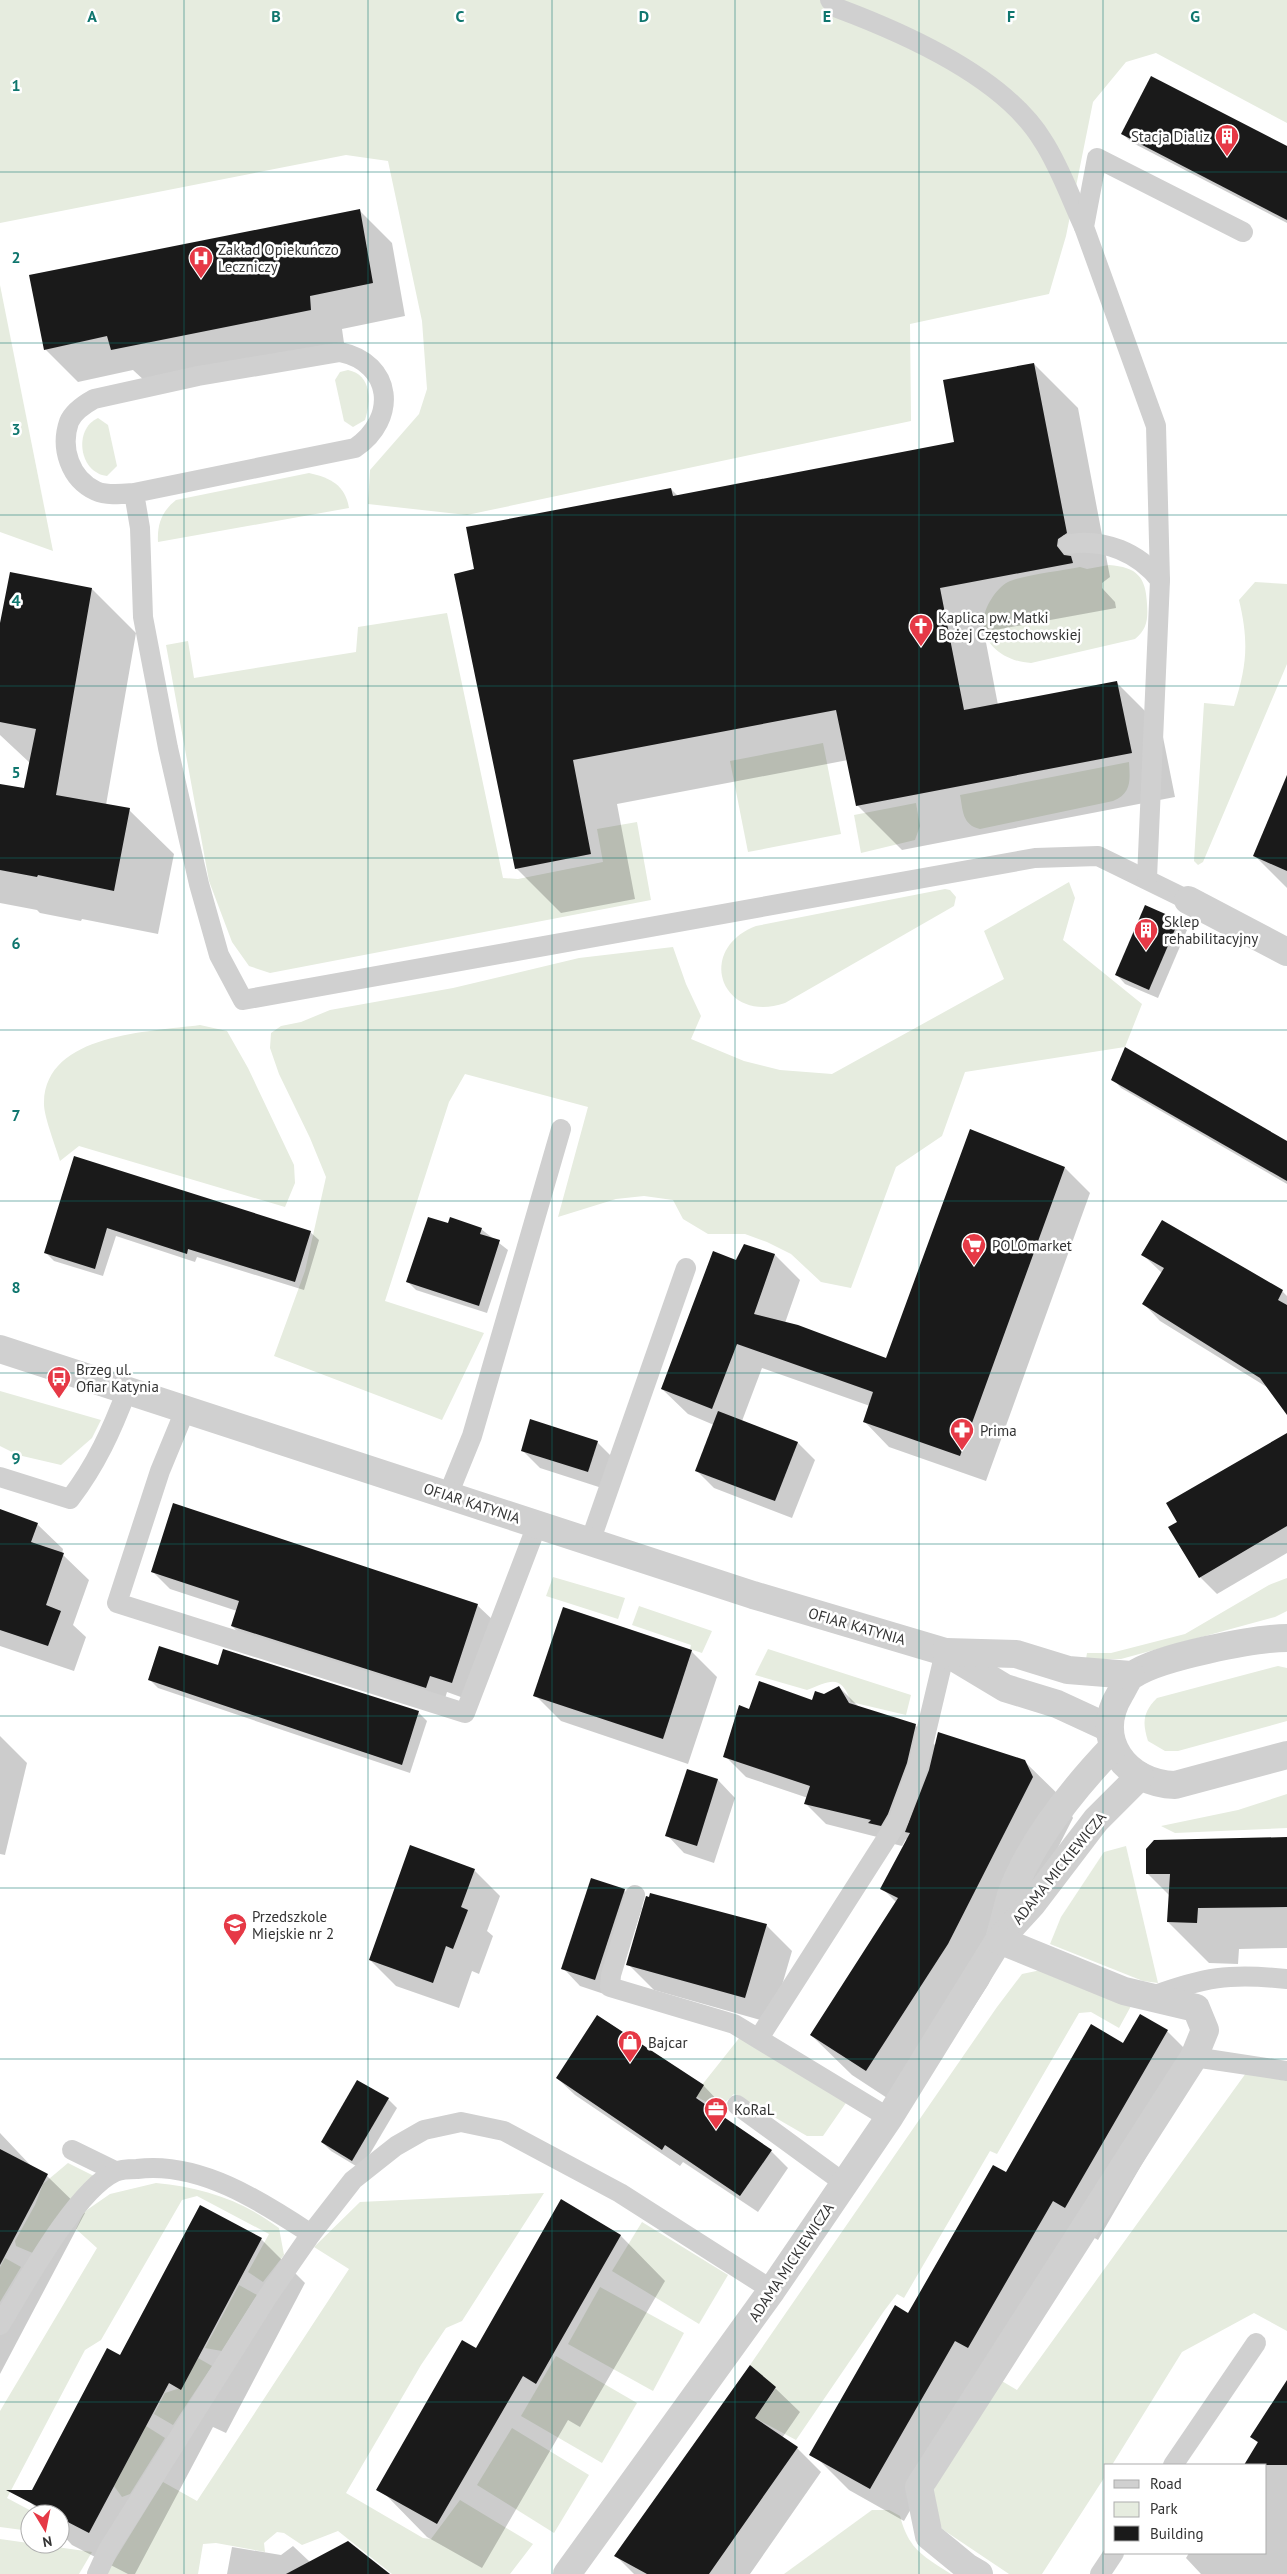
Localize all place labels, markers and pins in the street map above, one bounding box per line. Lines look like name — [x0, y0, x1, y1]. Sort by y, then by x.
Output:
building icon: Stacja Dializ — [1214, 123, 1240, 157]
place label: Stacja Dializ — [1131, 127, 1210, 146]
place label: Zakład Opiekuńczo Leczniczy — [218, 240, 339, 276]
hospital icon: Zakład Opiekuńczo Leczniczy — [188, 245, 214, 279]
place label: Kaplica pw. Matki Bożej Częstochowskiej — [938, 608, 1081, 644]
church icon: Kaplica pw. Matki Bożej Częstochowskiej — [908, 613, 934, 647]
place label: Sklep rehabilitacyjny — [1164, 912, 1258, 948]
building icon: Sklep rehabilitacyjny — [1133, 917, 1159, 951]
supermarket icon: POLOmarket — [961, 1232, 987, 1266]
place label: POLOmarket — [992, 1236, 1072, 1255]
place label: Brzeg ul. Ofiar Katynia — [76, 1360, 159, 1396]
bus stop icon: Brzeg ul. Ofiar Katynia — [46, 1365, 72, 1399]
pharmacy icon: Prima — [949, 1417, 975, 1451]
place label: Prima — [980, 1421, 1017, 1440]
place label: Przedszkole Miejskie nr 2 — [252, 1907, 334, 1943]
school or university icon: Przedszkole Miejskie nr 2 — [222, 1912, 248, 1946]
shop icon: Bajcar — [617, 2029, 643, 2063]
place label: Bajcar — [648, 2033, 688, 2052]
office icon: KoRaL — [703, 2096, 729, 2130]
place label: KoRaL — [734, 2100, 775, 2119]

